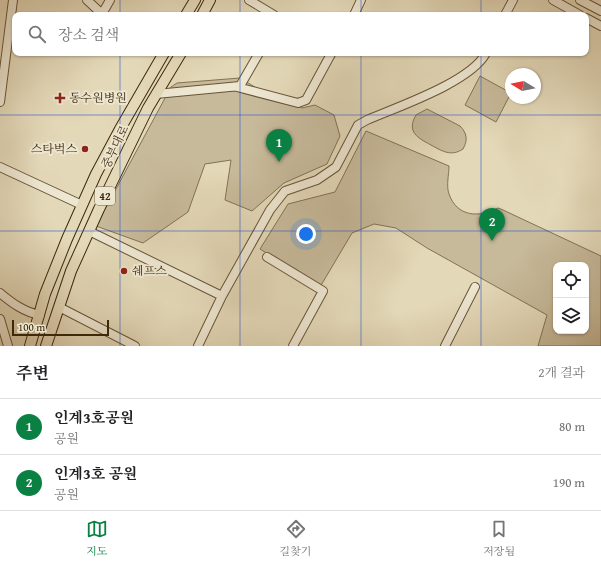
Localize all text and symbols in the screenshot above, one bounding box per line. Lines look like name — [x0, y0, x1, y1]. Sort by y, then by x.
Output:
search box — [12, 12, 589, 56]
icon: search — [26, 23, 48, 45]
text: 장소 검색 — [58, 24, 119, 45]
north arrow — [505, 68, 541, 104]
place label: 동수원병원 — [69, 89, 127, 106]
marker: 동수원병원 — [54, 92, 66, 104]
street label: 중부대로 — [97, 122, 133, 171]
pin: 1 — [266, 129, 292, 162]
place label: 스타벅스 — [31, 140, 77, 157]
marker: 스타벅스 — [80, 144, 90, 154]
road number: 42 — [95, 187, 115, 205]
pin: 2 — [479, 208, 505, 241]
your location — [296, 224, 316, 244]
place label: 쉐프스 — [132, 262, 167, 279]
map controls — [553, 262, 589, 334]
button: locate — [553, 262, 589, 298]
marker: 쉐프스 — [119, 266, 129, 276]
button: layers — [553, 298, 589, 334]
scale bar — [12, 318, 109, 337]
text: 100 m — [18, 319, 45, 335]
text: 주변 — [16, 360, 49, 385]
text: 2개 결과 — [538, 363, 585, 382]
text: 인계3호공원 — [54, 407, 134, 428]
text: 1 — [26, 417, 32, 436]
text: 80 m — [559, 417, 585, 436]
text: 공원 — [54, 429, 79, 448]
text: 인계3호 공원 — [54, 463, 138, 484]
text: 2 — [26, 473, 32, 492]
text: 190 m — [553, 473, 585, 492]
text: 공원 — [54, 485, 79, 504]
tab: 지도 — [86, 518, 108, 559]
tab: 길찾기 — [280, 518, 311, 559]
tab: 저장됨 — [483, 518, 515, 559]

